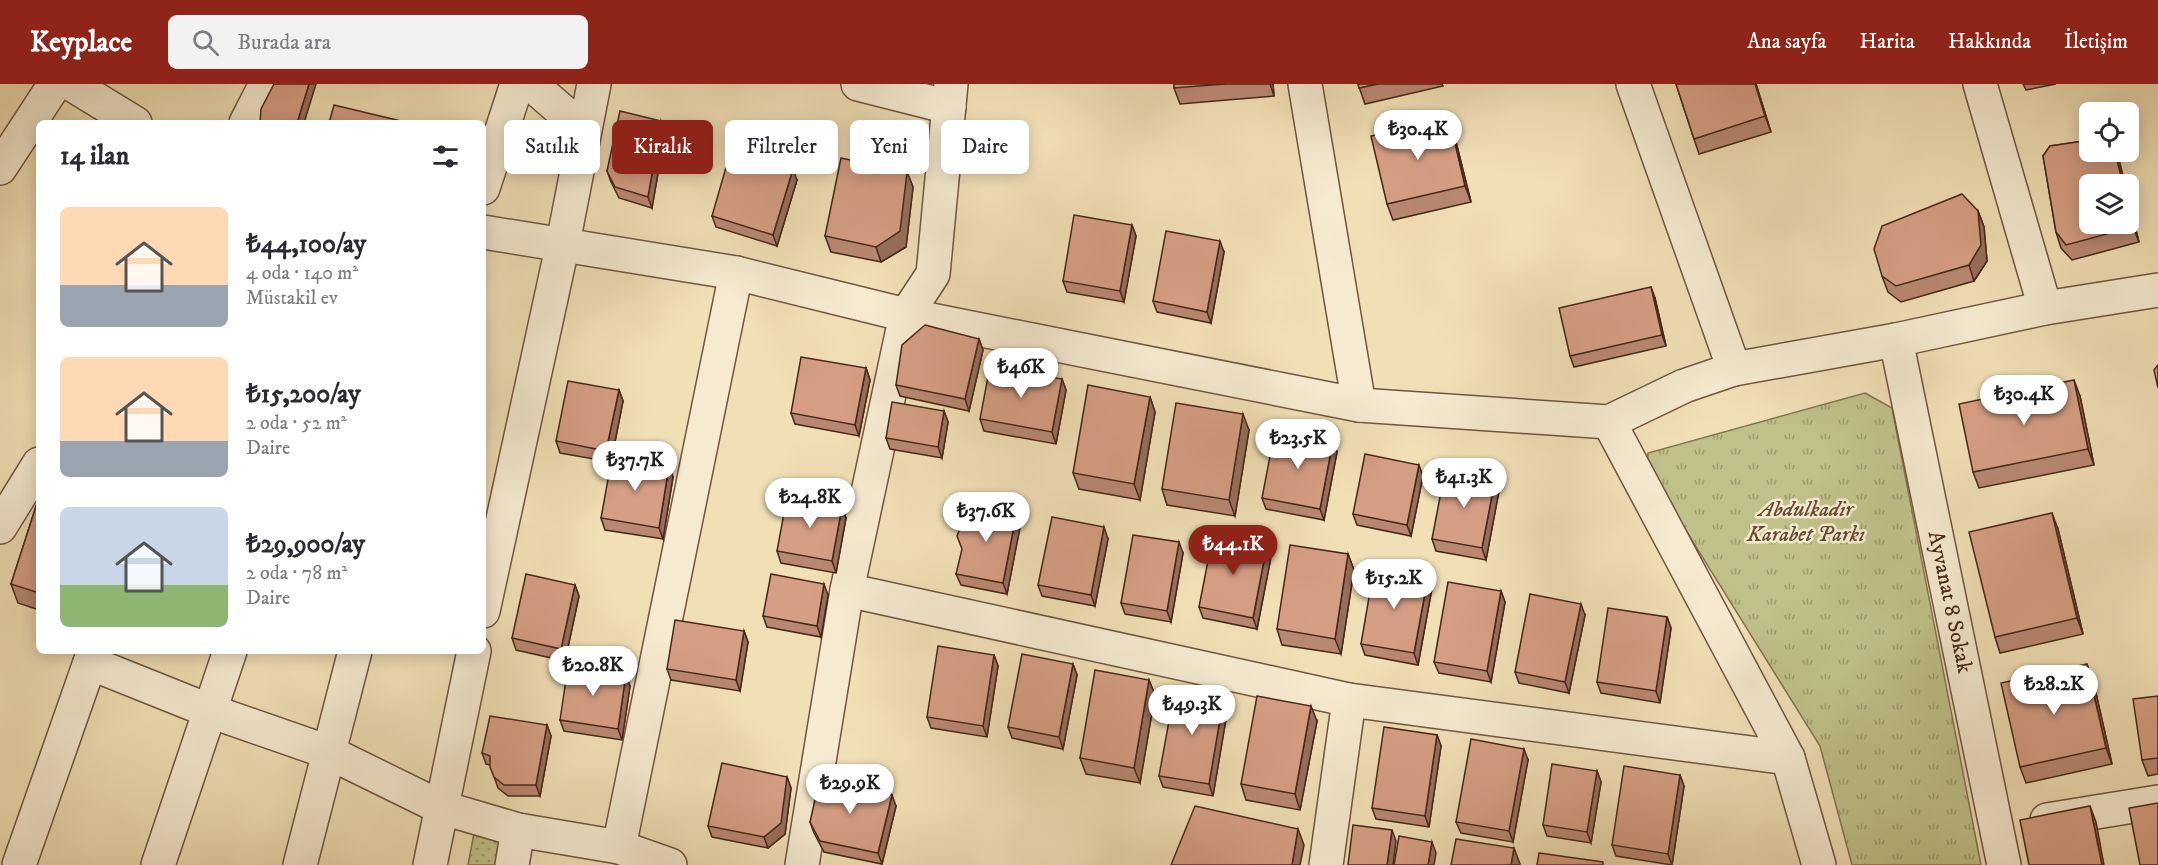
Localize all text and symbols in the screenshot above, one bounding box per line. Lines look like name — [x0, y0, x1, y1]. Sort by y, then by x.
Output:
search box — [168, 15, 588, 69]
text: Keyplace — [30, 25, 132, 60]
icon: search — [189, 26, 222, 59]
text: Burada ara — [237, 29, 331, 56]
text: Ana sayfa — [1747, 29, 1827, 55]
text: Harita — [1860, 29, 1915, 55]
text: Hakkında — [1948, 29, 2031, 55]
text: İletişim — [2064, 29, 2128, 55]
map controls — [2079, 102, 2139, 234]
button: locate — [2079, 102, 2139, 162]
pin: ₺30.4K — [1369, 110, 1467, 161]
text: ₺30.4K — [1388, 117, 1448, 142]
chip: Satılık — [504, 120, 600, 174]
chip: Kiralık — [612, 120, 713, 174]
chip: Filtreler — [725, 120, 838, 174]
chip: Yeni — [850, 120, 929, 174]
chip: Daire — [941, 120, 1029, 174]
text: 14 ilan — [60, 140, 129, 173]
icon: filters — [429, 140, 462, 173]
button: layers — [2079, 174, 2139, 234]
text: ₺44,100/ay — [246, 228, 366, 261]
icon: home — [108, 231, 180, 303]
text: 4 oda · 140 m² — [246, 261, 358, 286]
text: Müstakil ev — [246, 286, 338, 311]
pin: ₺46K — [985, 348, 1057, 399]
text: ₺46K — [997, 355, 1045, 380]
pin: ₺30.4K — [1975, 375, 2073, 426]
text: ₺15,200/ay — [246, 378, 360, 411]
icon: home — [108, 381, 180, 453]
text: ₺30.4K — [1994, 382, 2054, 407]
text: 2 oda · 52 m² — [246, 411, 347, 436]
pin: ₺23.5K — [1249, 419, 1347, 470]
text: ₺23.5K — [1269, 426, 1327, 451]
text: Daire — [246, 436, 290, 461]
pin: ₺37.7K — [586, 441, 684, 492]
text: ₺37.7K — [606, 448, 664, 473]
pin: ₺41.3K — [1415, 458, 1513, 509]
text: ₺41.3K — [1436, 465, 1492, 490]
pin: ₺24.8K — [761, 478, 859, 529]
text: ₺24.8K — [779, 485, 841, 510]
pin: ₺37.6K — [937, 492, 1035, 543]
park label: Abdulkadir Karabet Parkı — [1746, 496, 1865, 548]
text: ₺37.6K — [957, 499, 1015, 524]
pin: ₺44.1K — [1184, 525, 1282, 576]
text: ₺29,900/ay — [246, 528, 365, 561]
street label: Ayvanat 8 Sokak — [1922, 528, 1978, 676]
icon: home — [108, 531, 180, 603]
text: ₺44.1K — [1202, 532, 1264, 557]
pin: ₺15.2K — [1345, 559, 1443, 610]
text: 2 oda · 78 m² — [246, 561, 347, 586]
text: ₺15.2K — [1366, 566, 1422, 591]
text: Daire — [246, 586, 290, 611]
pin: ₺20.8K — [544, 646, 642, 697]
text: ₺20.8K — [563, 653, 623, 678]
pin: ₺28.2K — [2005, 665, 2103, 716]
text: ₺28.2K — [2024, 672, 2084, 697]
pin: ₺49.3K — [1143, 685, 1241, 736]
text: ₺49.3K — [1162, 692, 1222, 717]
pin: ₺29.9K — [801, 764, 899, 815]
text: ₺29.9K — [820, 771, 880, 796]

